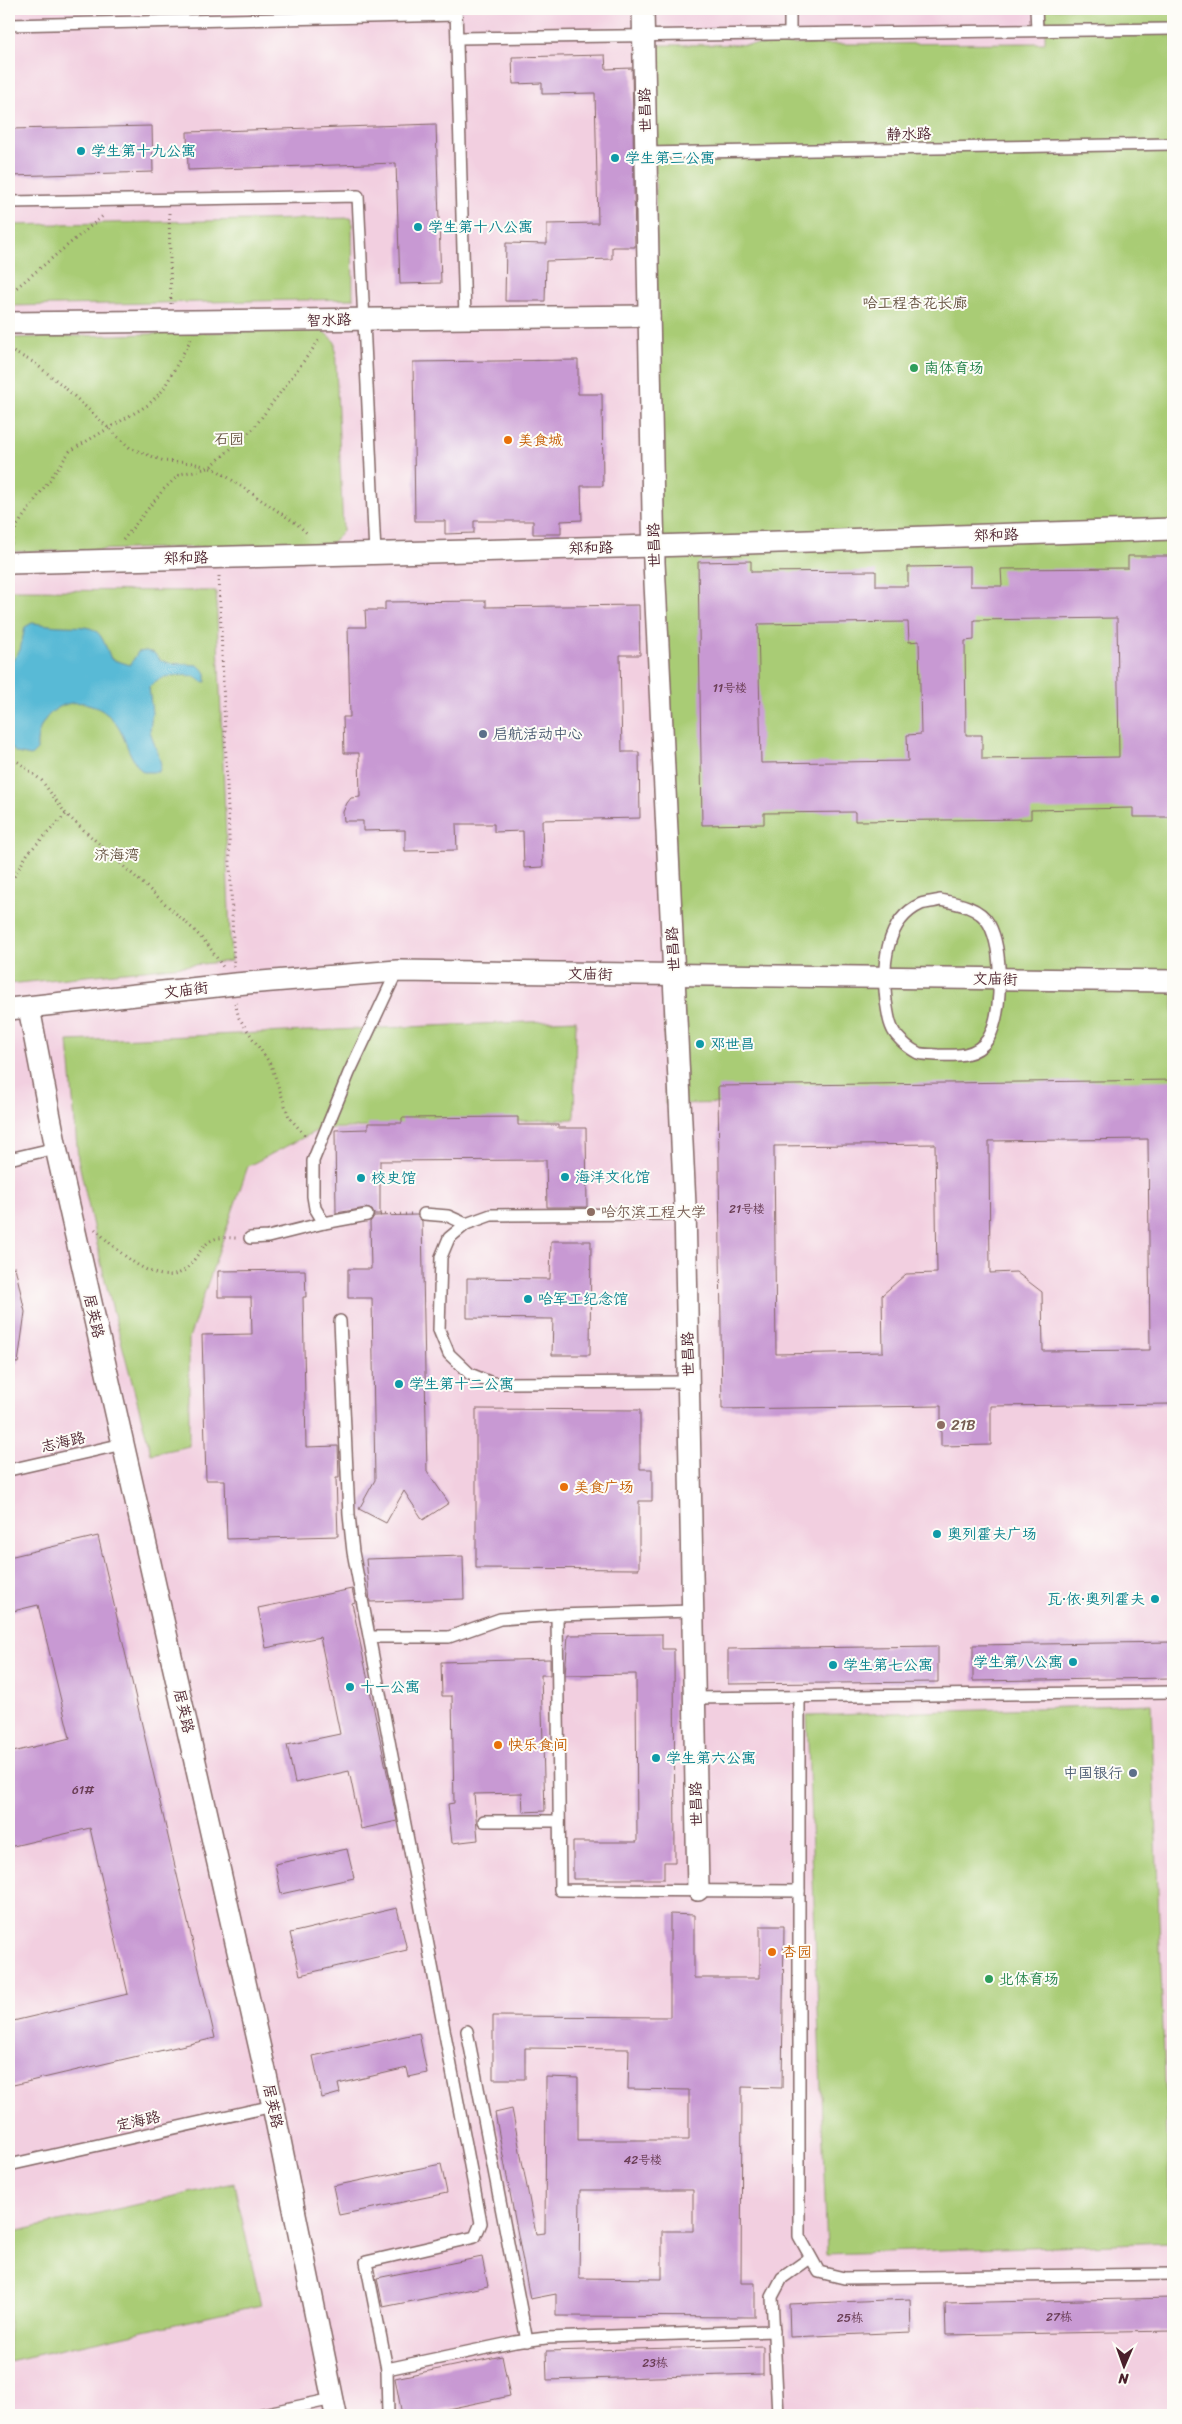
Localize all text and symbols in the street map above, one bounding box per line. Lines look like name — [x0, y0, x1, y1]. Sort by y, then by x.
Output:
street label: 世昌路 — [632, 87, 658, 133]
street label: 静水路 — [886, 121, 932, 147]
place label: 学生第十九公寓 — [91, 138, 196, 164]
marker: 学生第十九公寓 — [75, 145, 87, 157]
place label: 学生第三公寓 — [625, 145, 715, 171]
marker: 学生第三公寓 — [609, 152, 621, 164]
place label: 学生第十八公寓 — [428, 214, 533, 240]
marker: 学生第十八公寓 — [412, 221, 424, 233]
park label: 哈工程杏花长廊 — [862, 290, 968, 316]
street label: 智水路 — [306, 307, 352, 333]
place label: 南体育场 — [924, 355, 984, 381]
marker: 南体育场 — [908, 362, 920, 374]
park label: 石园 — [214, 426, 244, 452]
place label: 美食城 — [518, 427, 563, 453]
marker: 美食城 — [502, 434, 514, 446]
street label: 郑和路 — [973, 521, 1019, 549]
street label: 世昌路 — [641, 522, 667, 568]
street label: 郑和路 — [568, 535, 614, 561]
street label: 郑和路 — [163, 545, 209, 571]
house number: 11号楼 — [713, 677, 747, 699]
place label: 启航活动中心 — [493, 721, 583, 747]
marker: 启航活动中心 — [477, 728, 489, 740]
park label: 济海湾 — [94, 842, 140, 868]
street label: 世昌路 — [659, 926, 687, 972]
street label: 文庙街 — [567, 961, 613, 987]
street label: 文庙街 — [972, 966, 1018, 992]
street label: 文庙街 — [162, 974, 210, 1006]
place label: 邓世昌 — [710, 1031, 755, 1057]
marker: 邓世昌 — [694, 1038, 706, 1050]
place label: 海洋文化馆 — [575, 1164, 650, 1190]
place label: 校史馆 — [371, 1165, 416, 1191]
marker: 海洋文化馆 — [559, 1171, 571, 1183]
marker: 校史馆 — [355, 1172, 367, 1184]
house number: 21号楼 — [729, 1198, 765, 1220]
place label: 哈尔滨工程大学 — [601, 1199, 706, 1225]
marker: 哈尔滨工程大学 — [585, 1206, 597, 1218]
place label: 哈军工纪念馆 — [538, 1286, 628, 1312]
street label: 居英路 — [76, 1291, 112, 1341]
marker: 哈军工纪念馆 — [522, 1293, 534, 1305]
street label: 世昌路 — [675, 1331, 701, 1377]
place label: 学生第十二公寓 — [409, 1371, 514, 1397]
marker: 学生第十二公寓 — [393, 1378, 405, 1390]
place label: 21B — [951, 1412, 976, 1438]
marker: 21B — [935, 1419, 947, 1431]
street label: 志海路 — [38, 1424, 88, 1460]
place label: 美食广场 — [574, 1474, 634, 1500]
marker: 美食广场 — [558, 1481, 570, 1493]
place label: 奥列霍夫广场 — [947, 1521, 1037, 1547]
marker: 奥列霍夫广场 — [931, 1528, 943, 1540]
place label: 瓦·依·奥列霍夫 — [1047, 1586, 1145, 1612]
marker: 瓦·依·奥列霍夫 — [1149, 1593, 1161, 1605]
place label: 学生第八公寓 — [973, 1649, 1063, 1675]
place label: 学生第七公寓 — [843, 1652, 933, 1678]
marker: 学生第八公寓 — [1067, 1656, 1079, 1668]
marker: 学生第七公寓 — [827, 1659, 839, 1671]
place label: 十一公寓 — [360, 1674, 420, 1700]
marker: 十一公寓 — [344, 1681, 356, 1693]
street label: 居英路 — [166, 1686, 202, 1736]
place label: 快乐食间 — [508, 1732, 568, 1758]
marker: 快乐食间 — [492, 1739, 504, 1751]
place label: 学生第六公寓 — [666, 1745, 756, 1771]
marker: 学生第六公寓 — [650, 1752, 662, 1764]
place label: 中国银行 — [1063, 1760, 1123, 1786]
marker: 中国银行 — [1127, 1767, 1139, 1779]
house number: 61# — [72, 1779, 95, 1801]
street label: 世昌路 — [683, 1781, 709, 1827]
place label: 杏园 — [782, 1939, 812, 1965]
marker: 杏园 — [766, 1946, 778, 1958]
place label: 北体育场 — [999, 1966, 1059, 1992]
marker: 北体育场 — [983, 1973, 995, 1985]
street label: 居英路 — [256, 2081, 290, 2131]
street label: 定海路 — [113, 2103, 163, 2139]
house number: 42号楼 — [624, 2149, 662, 2171]
house number: 27栋 — [1046, 2306, 1072, 2328]
house number: 25栋 — [837, 2307, 863, 2329]
north arrow — [1100, 2342, 1150, 2392]
house number: 23栋 — [642, 2352, 668, 2374]
text: N — [1118, 2366, 1130, 2391]

